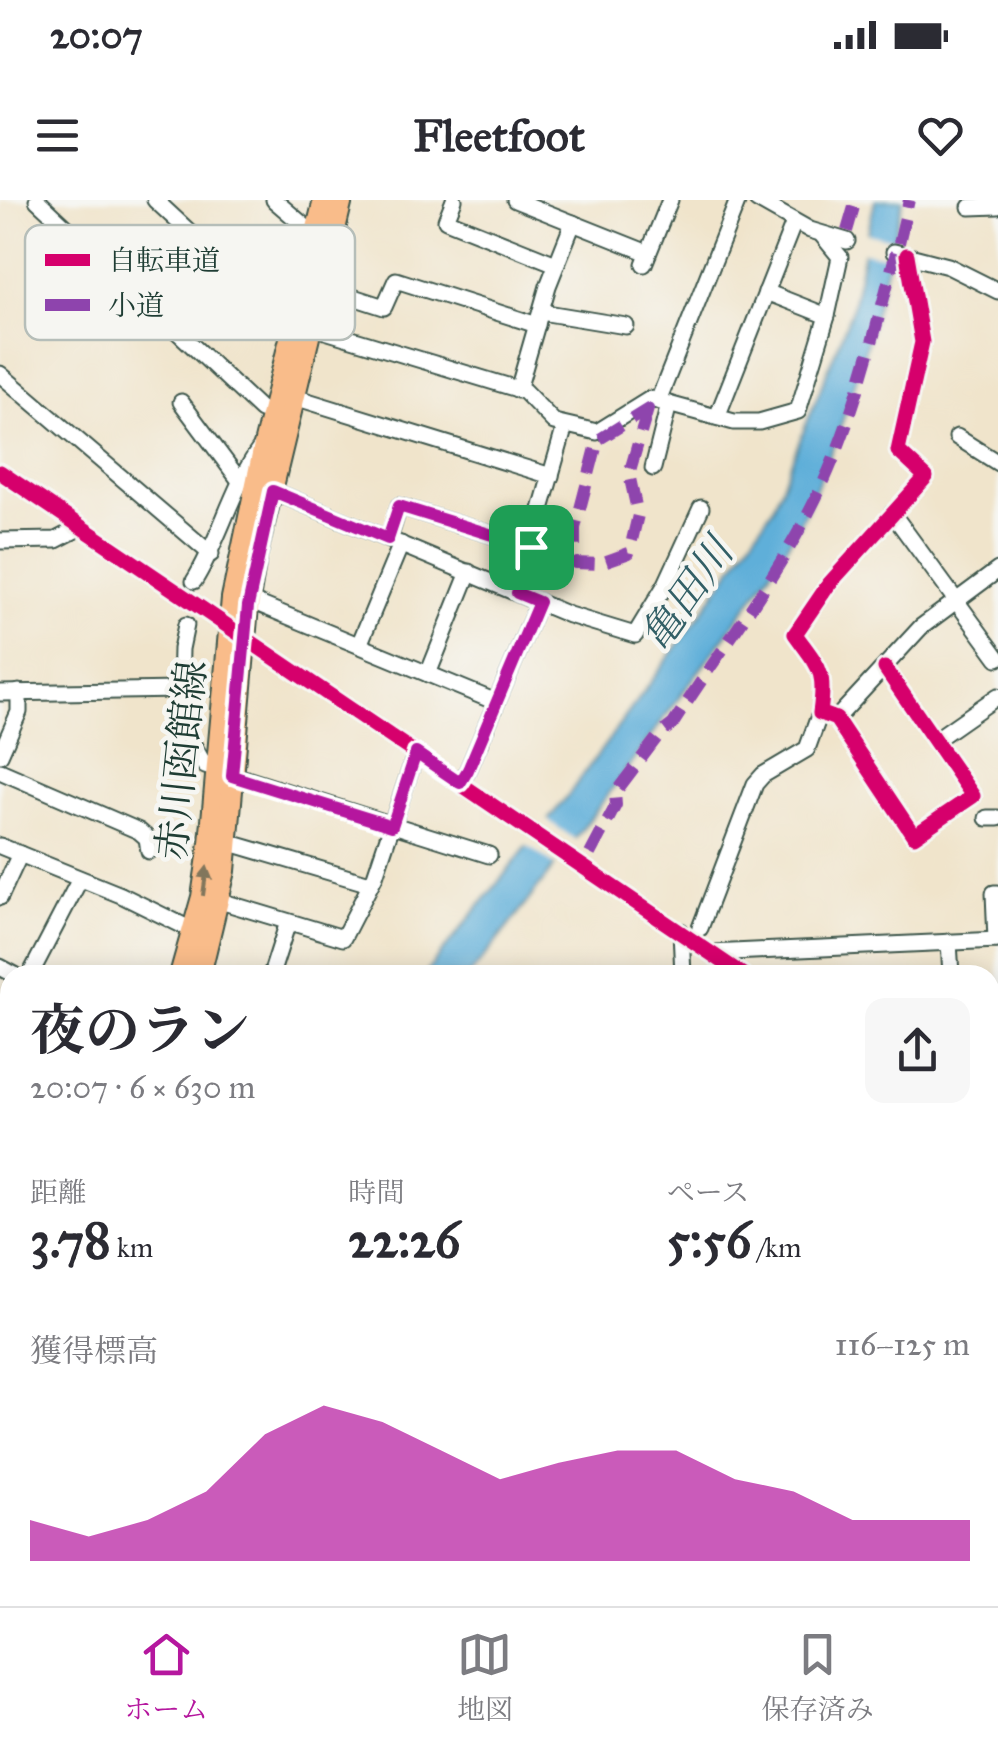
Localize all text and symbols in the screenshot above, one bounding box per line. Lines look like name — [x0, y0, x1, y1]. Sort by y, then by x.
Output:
text: 20:07 — [50, 12, 143, 58]
icon: menu — [30, 108, 85, 163]
text: Fleetfoot — [413, 108, 585, 163]
icon: heart — [913, 108, 968, 163]
legend — [25, 225, 355, 340]
text: 自転車道 — [108, 243, 220, 278]
text: 小道 — [108, 288, 164, 323]
pin — [489, 505, 574, 590]
icon: arrive — [504, 520, 559, 575]
water label: 亀田川 — [629, 525, 747, 661]
street label: 赤川函館線 — [147, 658, 216, 862]
one-way arrow — [197, 864, 213, 896]
text: 夜のラン — [30, 997, 250, 1064]
button: share — [865, 998, 970, 1103]
text: 20:07 · 6 × 630 m — [30, 1068, 255, 1107]
text: 距離 — [30, 1175, 86, 1210]
text: 時間 — [348, 1175, 404, 1210]
text: ペース — [667, 1175, 749, 1210]
text: 3.78 — [30, 1210, 111, 1271]
text: 22:26 — [348, 1210, 460, 1271]
text: 5:56 — [667, 1210, 751, 1271]
text: km — [111, 1230, 153, 1265]
text: /km — [751, 1230, 801, 1265]
text: 116–125 m — [835, 1325, 970, 1364]
text: 獲得標高 — [30, 1332, 158, 1371]
tab: ホーム — [124, 1627, 208, 1727]
tab: 地図 — [457, 1627, 513, 1727]
tab: 保存済み — [762, 1627, 874, 1727]

